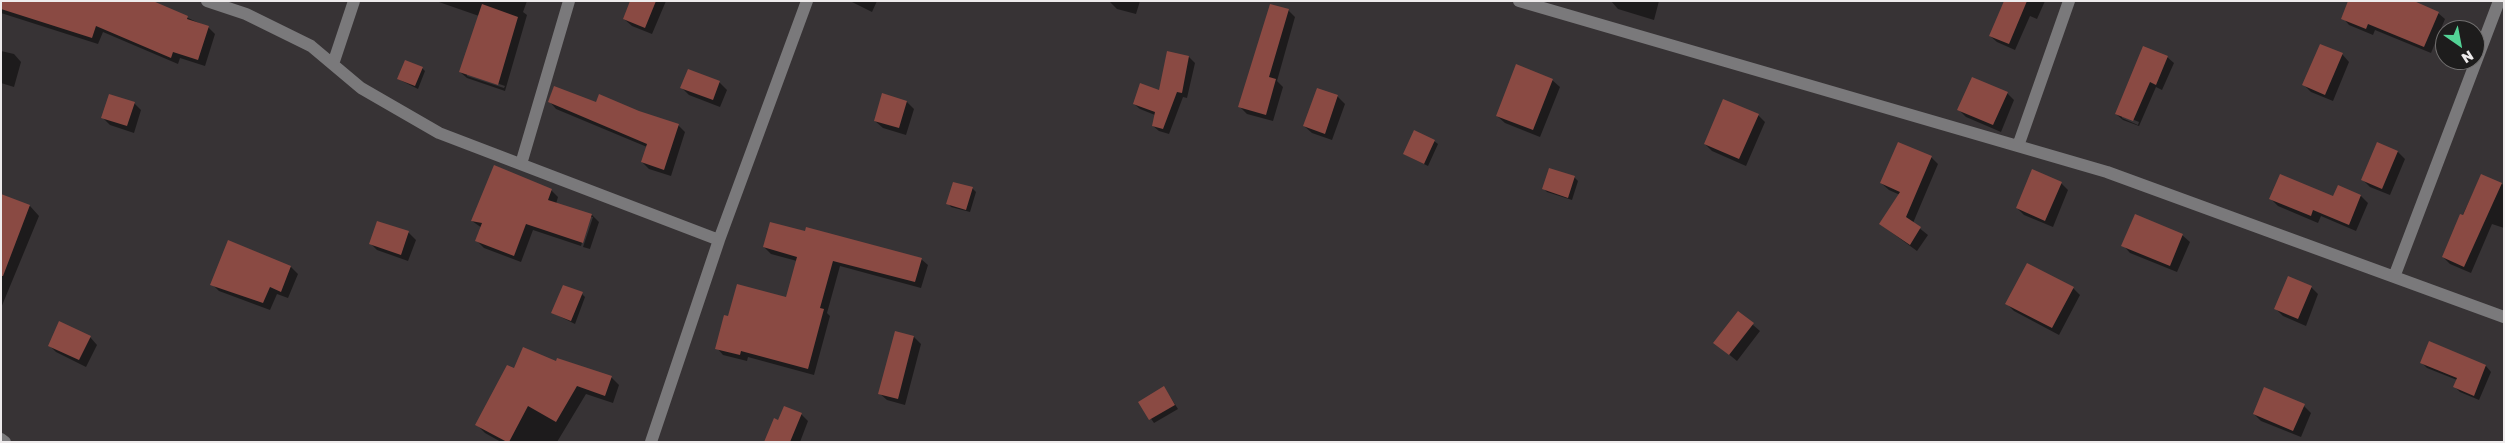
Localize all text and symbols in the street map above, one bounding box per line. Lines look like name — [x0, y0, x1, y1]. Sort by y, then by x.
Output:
north arrow — [2435, 20, 2485, 70]
text: N — [2459, 47, 2477, 67]

